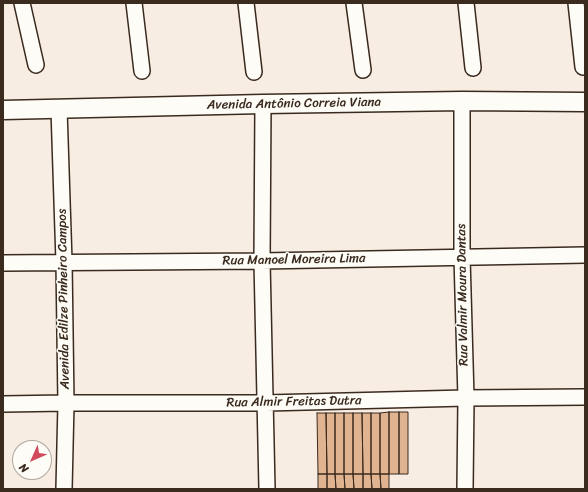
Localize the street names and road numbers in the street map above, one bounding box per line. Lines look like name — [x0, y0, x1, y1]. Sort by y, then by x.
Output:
street label: Avenida Antônio Correia Viana — [207, 95, 381, 113]
street label: Avenida Edilze Pinheiro Campos — [55, 209, 73, 389]
street label: Rua Valmir Moura Dantas — [454, 224, 472, 366]
street label: Rua Manoel Moreira Lima — [222, 251, 366, 269]
street label: Rua Almir Freitas Dutra — [226, 393, 362, 411]

